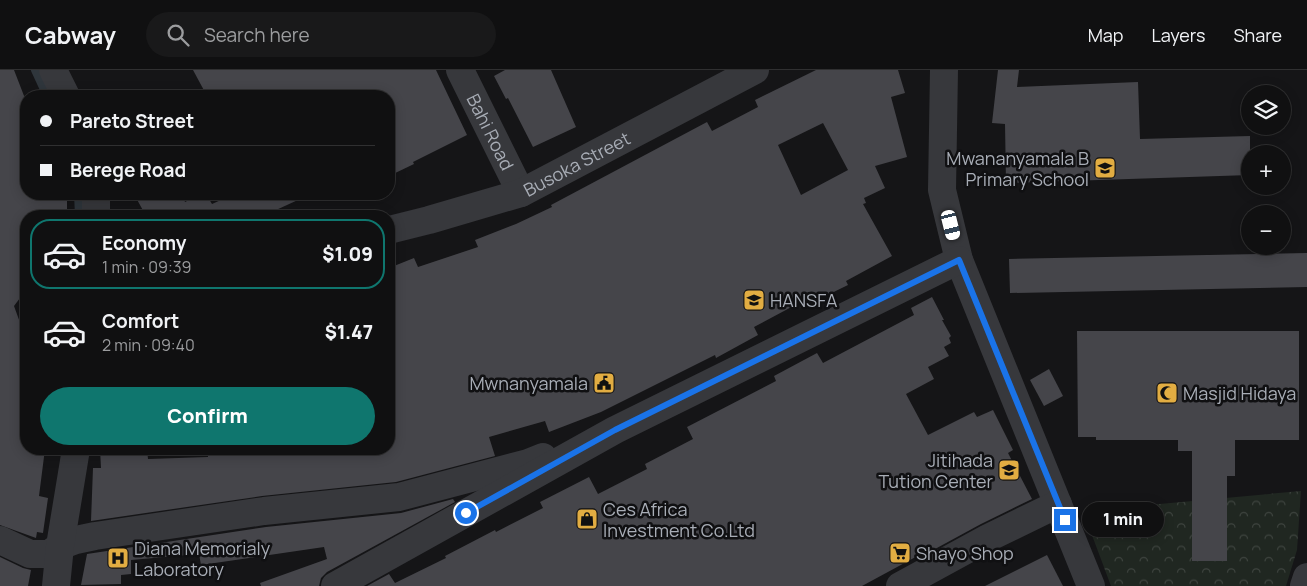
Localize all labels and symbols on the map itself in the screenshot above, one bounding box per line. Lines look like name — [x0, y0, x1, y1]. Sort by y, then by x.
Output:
street label: Bahi Road — [462, 90, 520, 174]
street label: Busoka Street — [519, 126, 634, 202]
place label: Mwananyamala B Primary School — [946, 146, 1089, 191]
school or university icon: Mwananyamala B Primary School — [1093, 156, 1117, 180]
car — [940, 209, 961, 241]
school or university icon: HANSFA — [742, 288, 766, 312]
place label: HANSFA — [770, 288, 838, 312]
place label: Mwnanyamala — [469, 371, 588, 395]
public building icon: Mwnanyamala — [592, 371, 616, 395]
mosque icon: Masjid Hidaya — [1155, 381, 1179, 405]
place label: Masjid Hidaya — [1183, 381, 1296, 405]
place label: Jitihada Tution Center — [878, 448, 994, 493]
school or university icon: Jitihada Tution Center — [997, 458, 1021, 482]
place label: Ces Africa Investment Co.Ltd — [603, 497, 755, 542]
route start — [455, 502, 477, 524]
callout: 1 min — [1082, 502, 1165, 538]
shop icon: Ces Africa Investment Co.Ltd — [575, 507, 599, 531]
route end — [1054, 509, 1076, 531]
place label: Diana Memorialy Laboratory — [134, 536, 271, 581]
supermarket icon: Shayo Shop — [888, 541, 912, 565]
place label: Shayo Shop — [916, 541, 1014, 565]
hospital icon: Diana Memorialy Laboratory — [106, 546, 130, 570]

